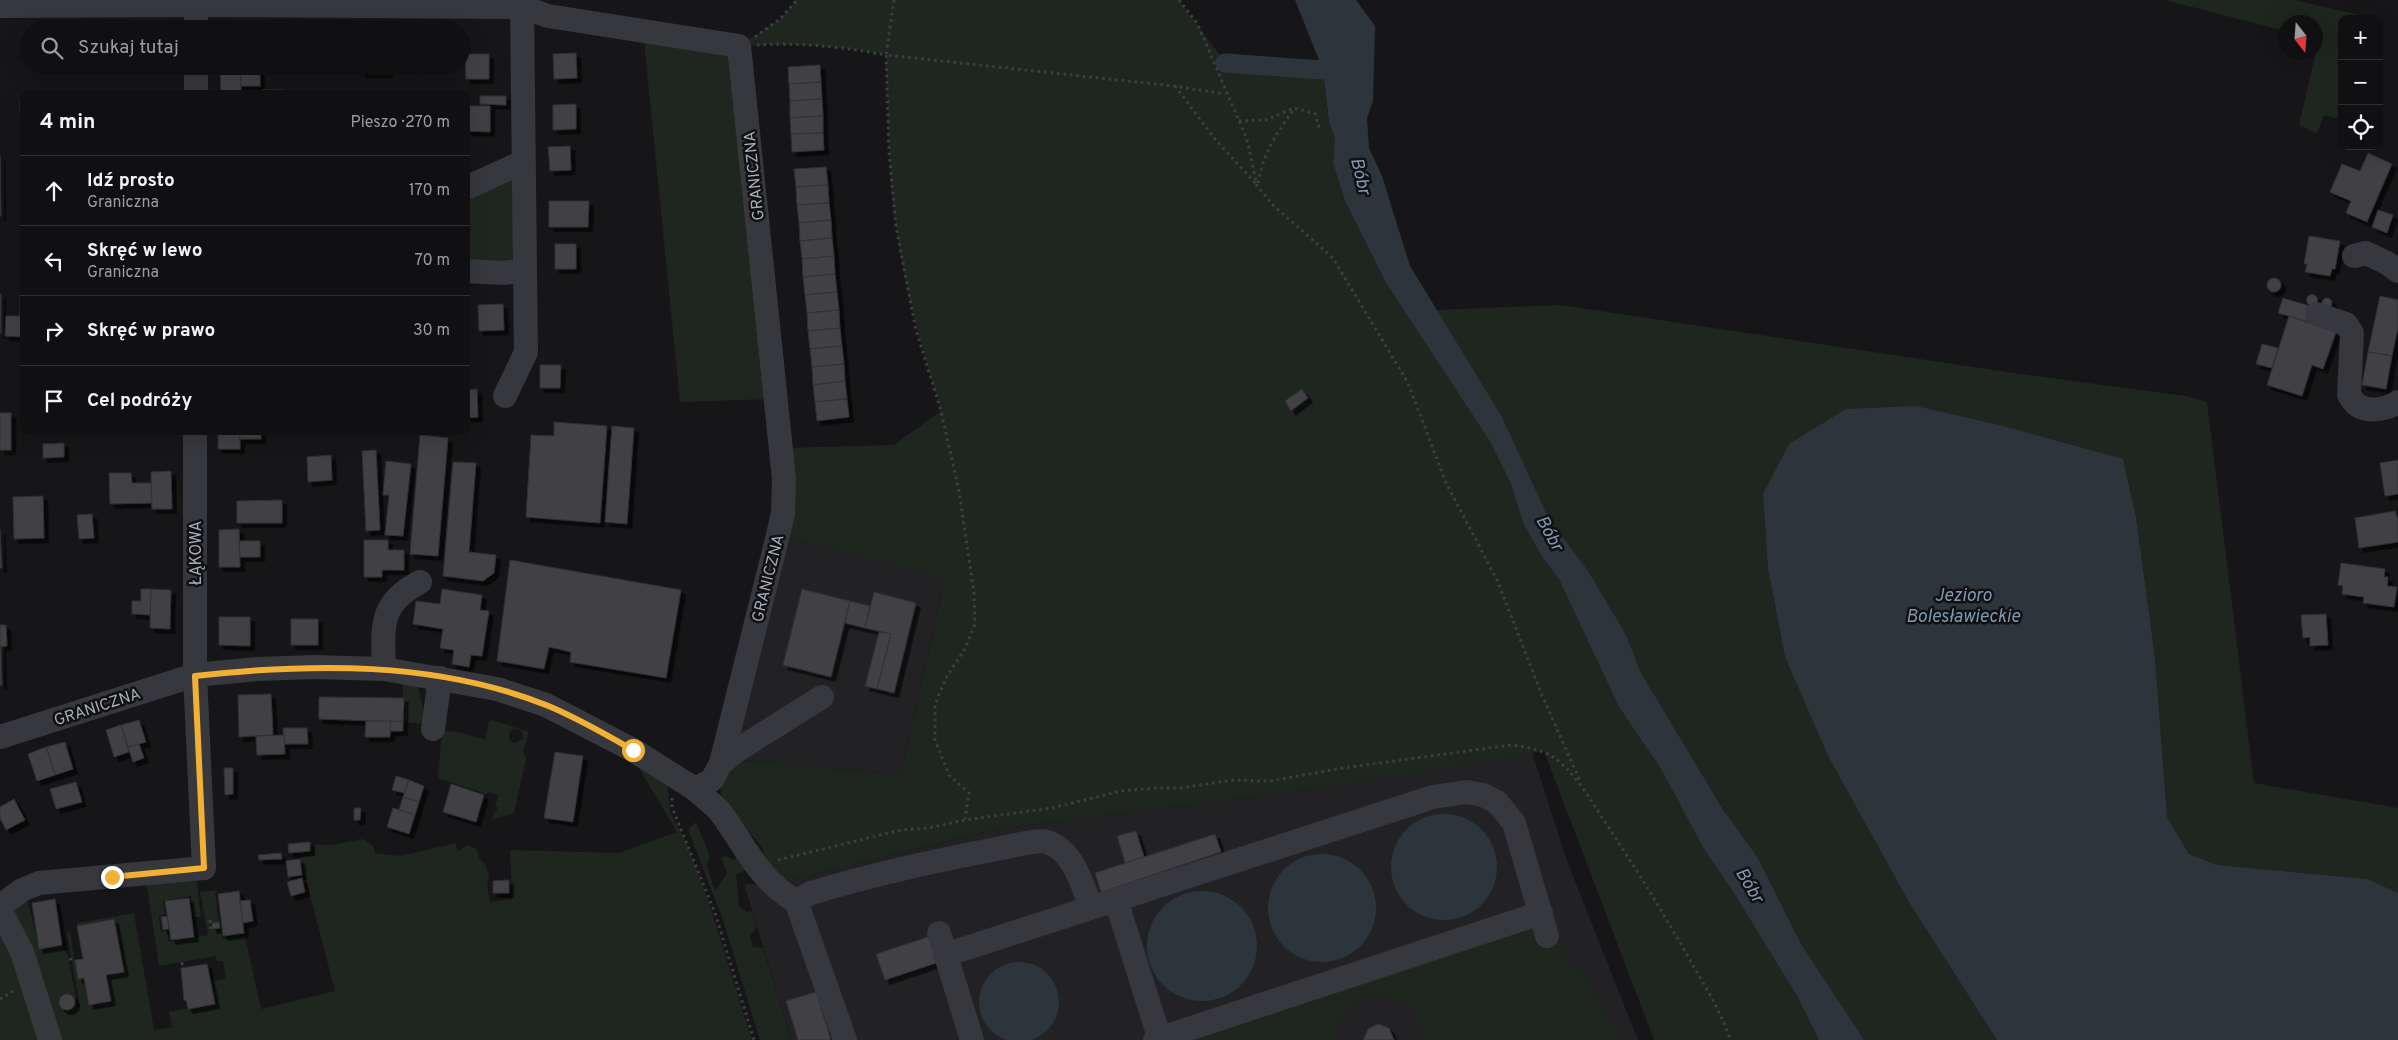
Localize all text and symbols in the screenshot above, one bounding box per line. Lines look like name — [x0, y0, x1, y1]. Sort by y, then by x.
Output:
north arrow — [2278, 15, 2323, 60]
map controls — [2338, 15, 2383, 150]
button: + — [2338, 15, 2383, 60]
search box — [20, 20, 470, 75]
icon: search — [38, 34, 66, 62]
text: Szukaj tutaj — [78, 36, 179, 60]
button: − — [2338, 60, 2383, 105]
button: locate — [2338, 105, 2383, 150]
text: 4 min — [40, 109, 96, 136]
text: Pieszo · 270 m — [351, 113, 450, 133]
street label: GRANICZNA — [740, 130, 770, 222]
water label: Bóbr — [1344, 155, 1376, 199]
text: Idź prosto — [87, 169, 175, 193]
icon: ahead — [40, 177, 68, 205]
text: 170 m — [409, 181, 450, 201]
text: Graniczna — [87, 193, 159, 213]
text: Skręć w lewo — [87, 239, 202, 263]
icon: left — [40, 247, 68, 275]
text: 70 m — [415, 251, 450, 271]
text: Graniczna — [87, 263, 159, 283]
icon: right — [40, 317, 68, 345]
text: Skręć w prawo — [87, 319, 215, 343]
text: 30 m — [413, 321, 450, 341]
icon: arrive — [40, 387, 68, 415]
text: Cel podróży — [87, 389, 192, 413]
water label: Bóbr — [1530, 512, 1569, 558]
street label: ŁĄKOWA — [187, 521, 207, 585]
street label: GRANICZNA — [748, 532, 790, 625]
water label: Jezioro Bolesławieckie — [1906, 585, 2021, 629]
street label: GRANICZNA — [52, 684, 144, 731]
route start — [622, 739, 645, 762]
water label: Bóbr — [1729, 864, 1769, 910]
route end — [101, 866, 124, 889]

